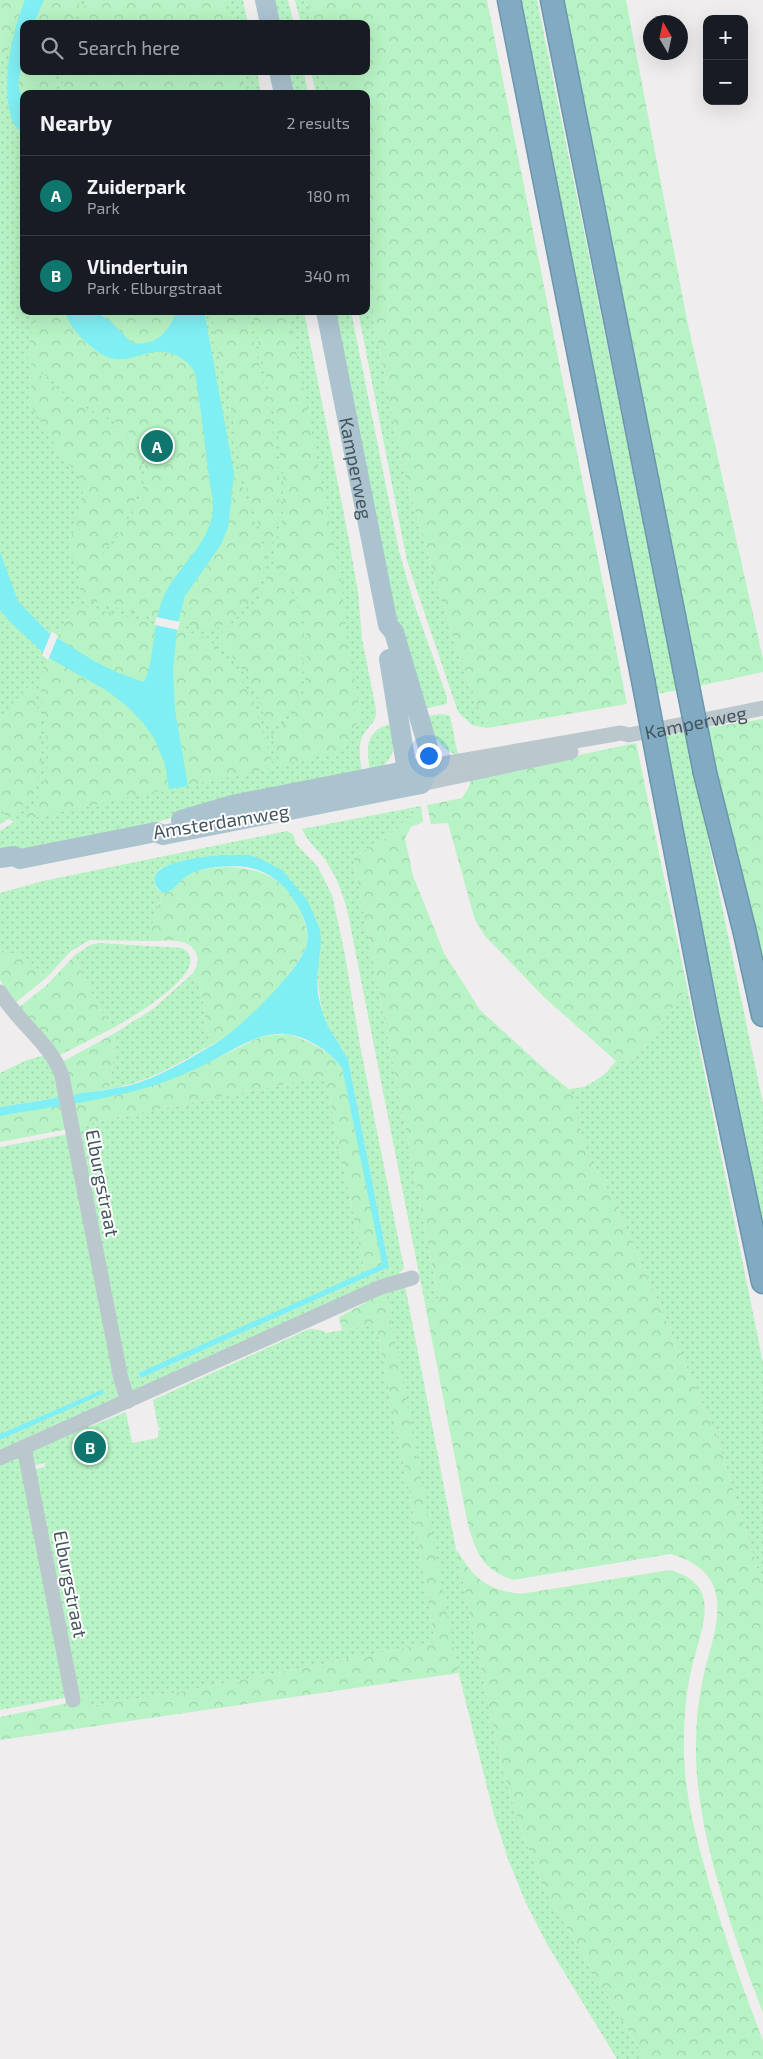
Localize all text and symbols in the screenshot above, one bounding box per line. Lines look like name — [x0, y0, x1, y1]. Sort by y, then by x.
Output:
north arrow — [643, 15, 688, 60]
map controls — [703, 15, 748, 105]
button: + — [703, 15, 748, 60]
search box — [20, 20, 370, 75]
icon: search — [38, 34, 66, 62]
text: Search here — [78, 36, 180, 59]
button: − — [703, 60, 748, 105]
text: Nearby — [40, 110, 112, 135]
text: 2 results — [287, 113, 350, 132]
text: Zuiderpark — [87, 175, 186, 198]
text: A — [51, 186, 61, 205]
text: 180 m — [307, 186, 350, 205]
text: Park — [87, 198, 120, 217]
text: Vlindertuin — [87, 255, 188, 278]
text: B — [51, 266, 61, 285]
text: 340 m — [304, 266, 350, 285]
text: Park · Elburgstraat — [87, 278, 222, 297]
street label: Kamperweg — [336, 415, 378, 521]
pin: A — [141, 427, 173, 465]
street label: Kamperweg — [643, 700, 749, 743]
your location — [416, 743, 442, 769]
street label: Amsterdamweg — [151, 799, 291, 843]
street label: Elburgstraat — [81, 1127, 125, 1239]
pin: B — [74, 1428, 106, 1466]
street label: Elburgstraat — [49, 1528, 93, 1640]

